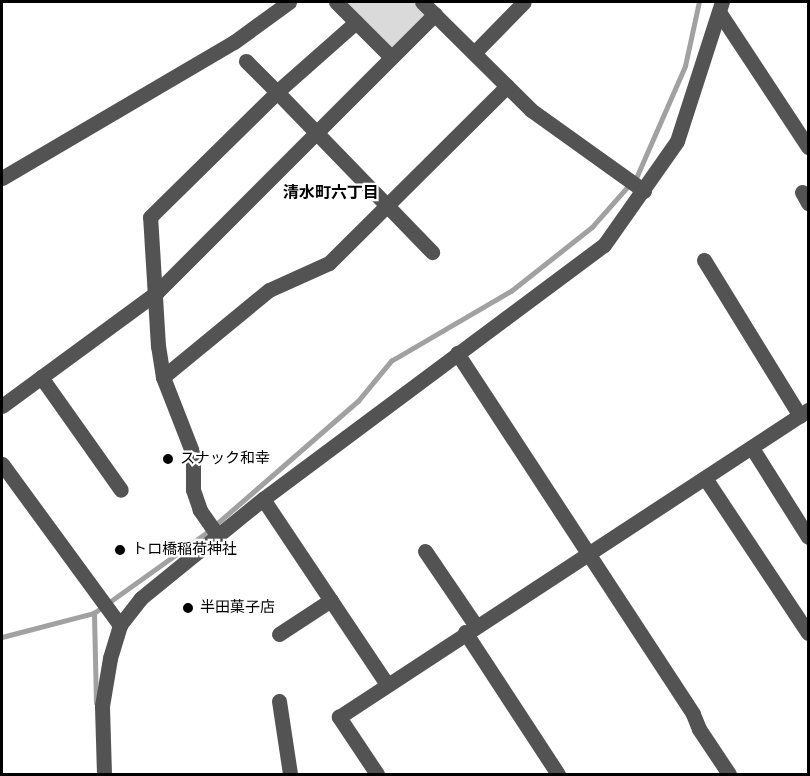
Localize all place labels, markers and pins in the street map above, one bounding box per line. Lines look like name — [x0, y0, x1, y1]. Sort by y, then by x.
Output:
place label: スナック和幸 — [180, 450, 270, 468]
marker: スナック和幸 — [161, 452, 175, 466]
place label: トロ橋稲荷神社 — [132, 541, 237, 559]
marker: トロ橋稲荷神社 — [113, 543, 127, 557]
place label: 半田菓子店 — [200, 599, 275, 617]
marker: 半田菓子店 — [181, 601, 195, 615]

